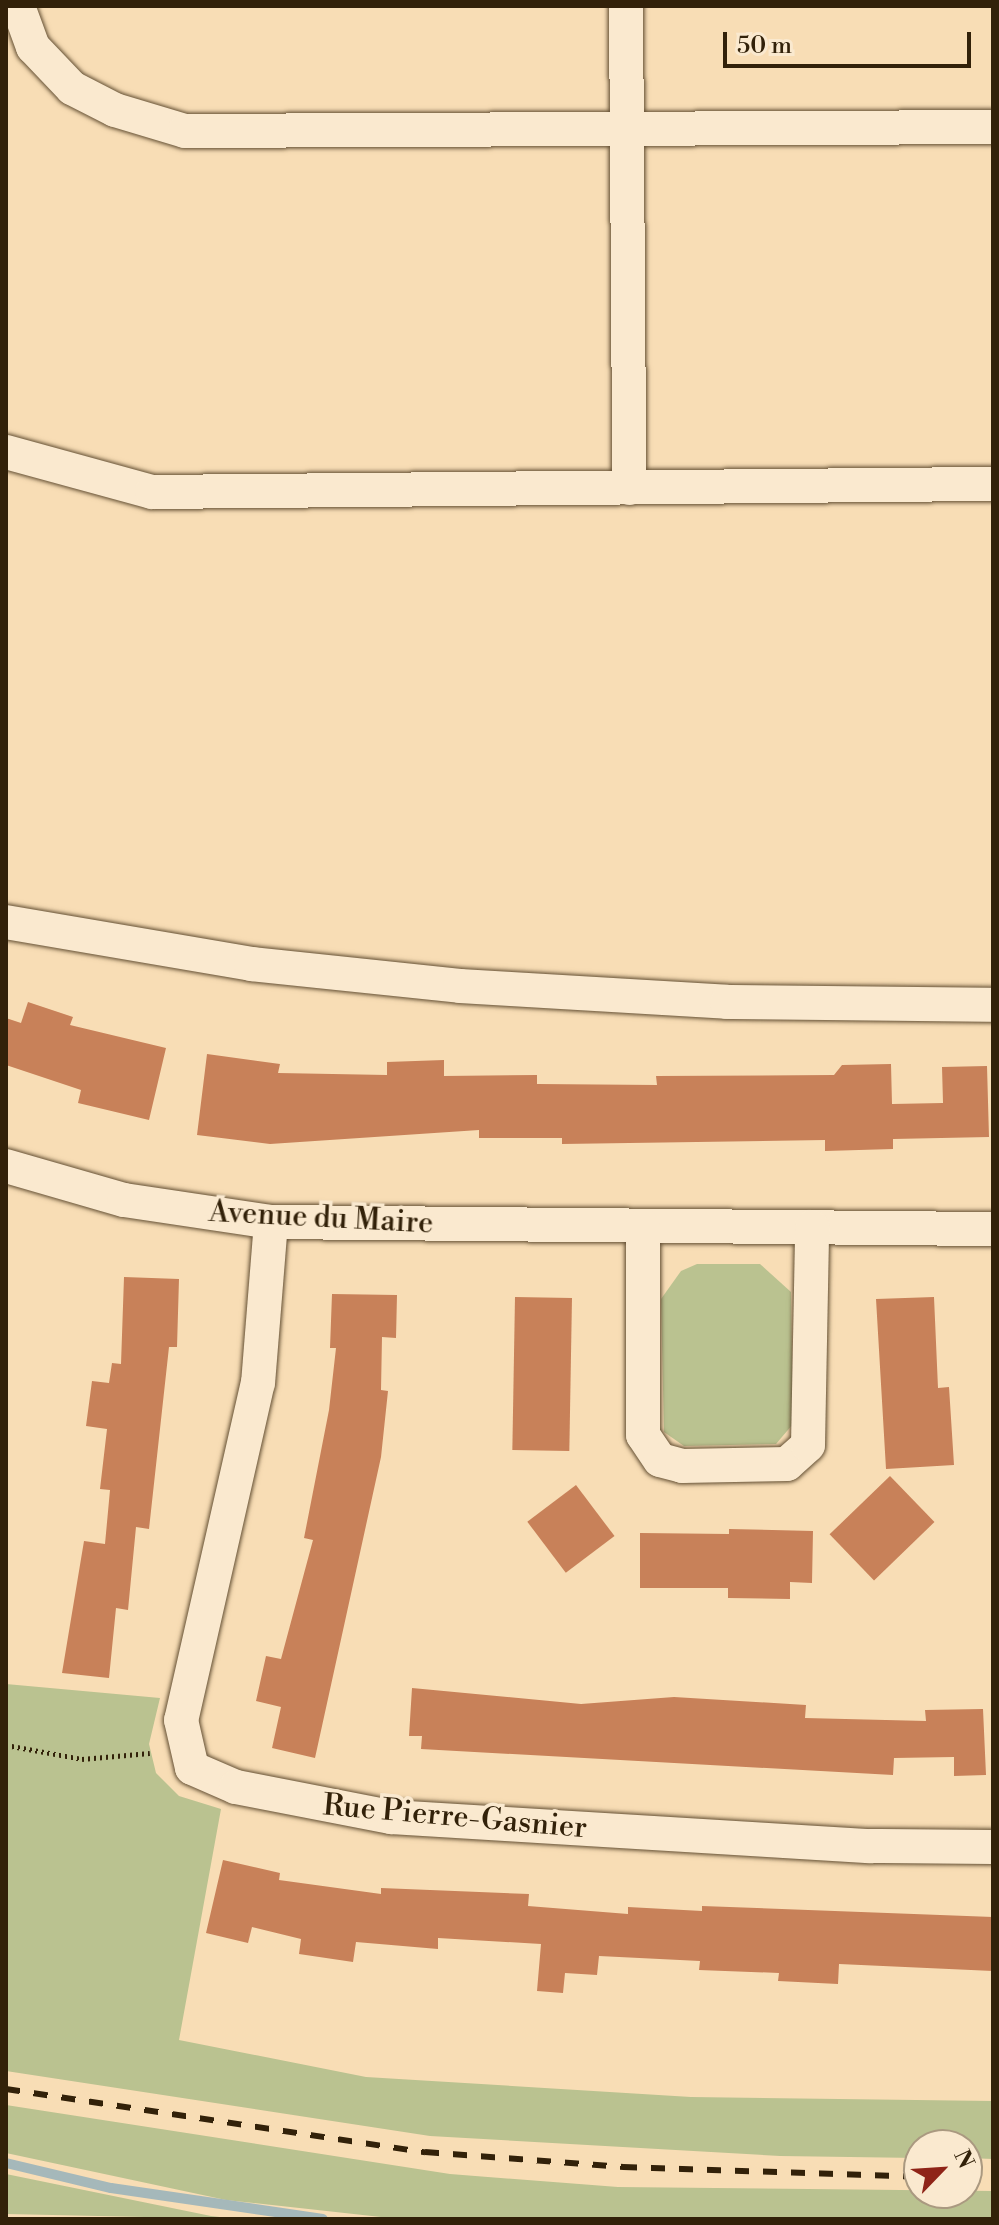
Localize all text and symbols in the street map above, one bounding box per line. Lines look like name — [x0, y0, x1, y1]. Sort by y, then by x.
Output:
scale bar — [727, 16, 975, 66]
text: 50 m — [737, 31, 792, 61]
street label: Avenue du Maire — [208, 1194, 434, 1242]
street label: Rue Pierre-Gasnier — [321, 1788, 589, 1846]
north arrow — [903, 2129, 983, 2209]
text: N — [947, 2146, 979, 2173]

